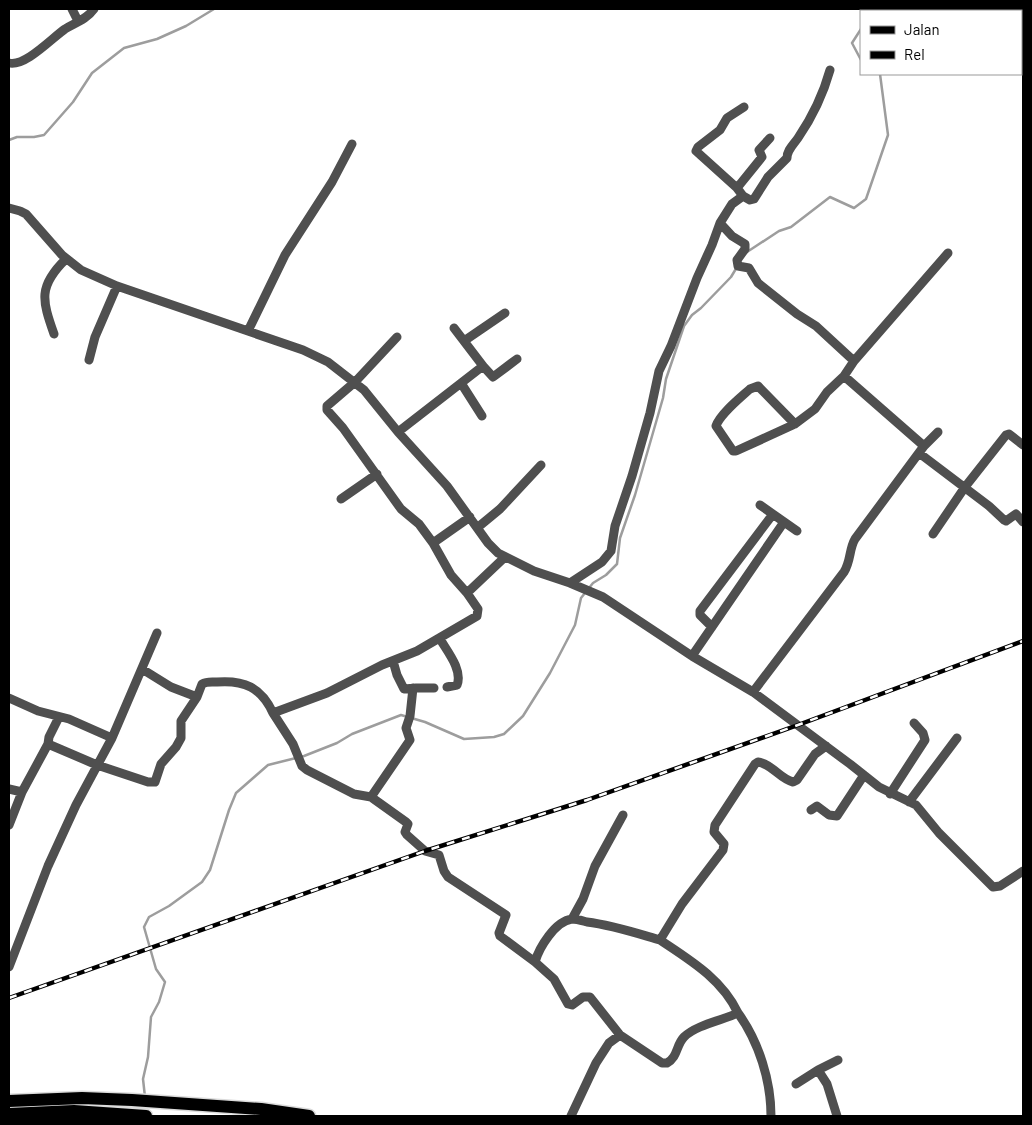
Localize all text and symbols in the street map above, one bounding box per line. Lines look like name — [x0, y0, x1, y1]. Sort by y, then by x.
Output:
legend — [860, 10, 1022, 75]
text: Jalan — [904, 20, 940, 38]
text: Rel — [904, 45, 925, 63]

